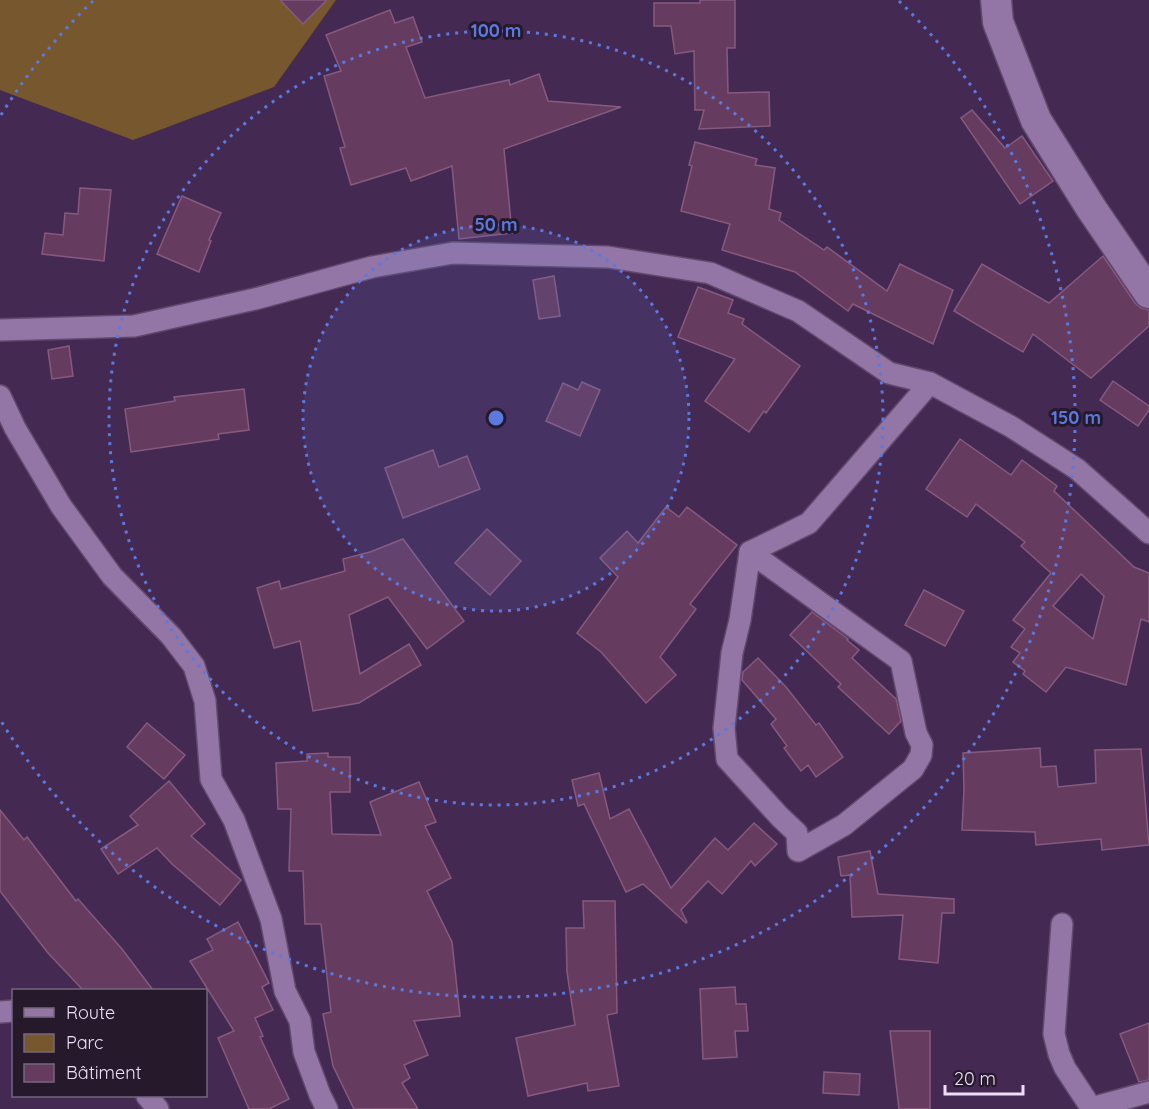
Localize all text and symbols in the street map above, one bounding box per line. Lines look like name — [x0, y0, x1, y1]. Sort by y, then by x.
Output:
text: 100 m — [471, 19, 521, 42]
text: 50 m — [474, 213, 518, 236]
text: 150 m — [1051, 406, 1101, 429]
centre of rings — [486, 408, 506, 428]
legend — [12, 989, 207, 1097]
text: Route — [66, 1001, 115, 1024]
text: Parc — [66, 1031, 103, 1054]
scale bar — [945, 1058, 1023, 1096]
text: Bâtiment — [66, 1061, 142, 1084]
text: 20 m — [954, 1067, 996, 1090]

